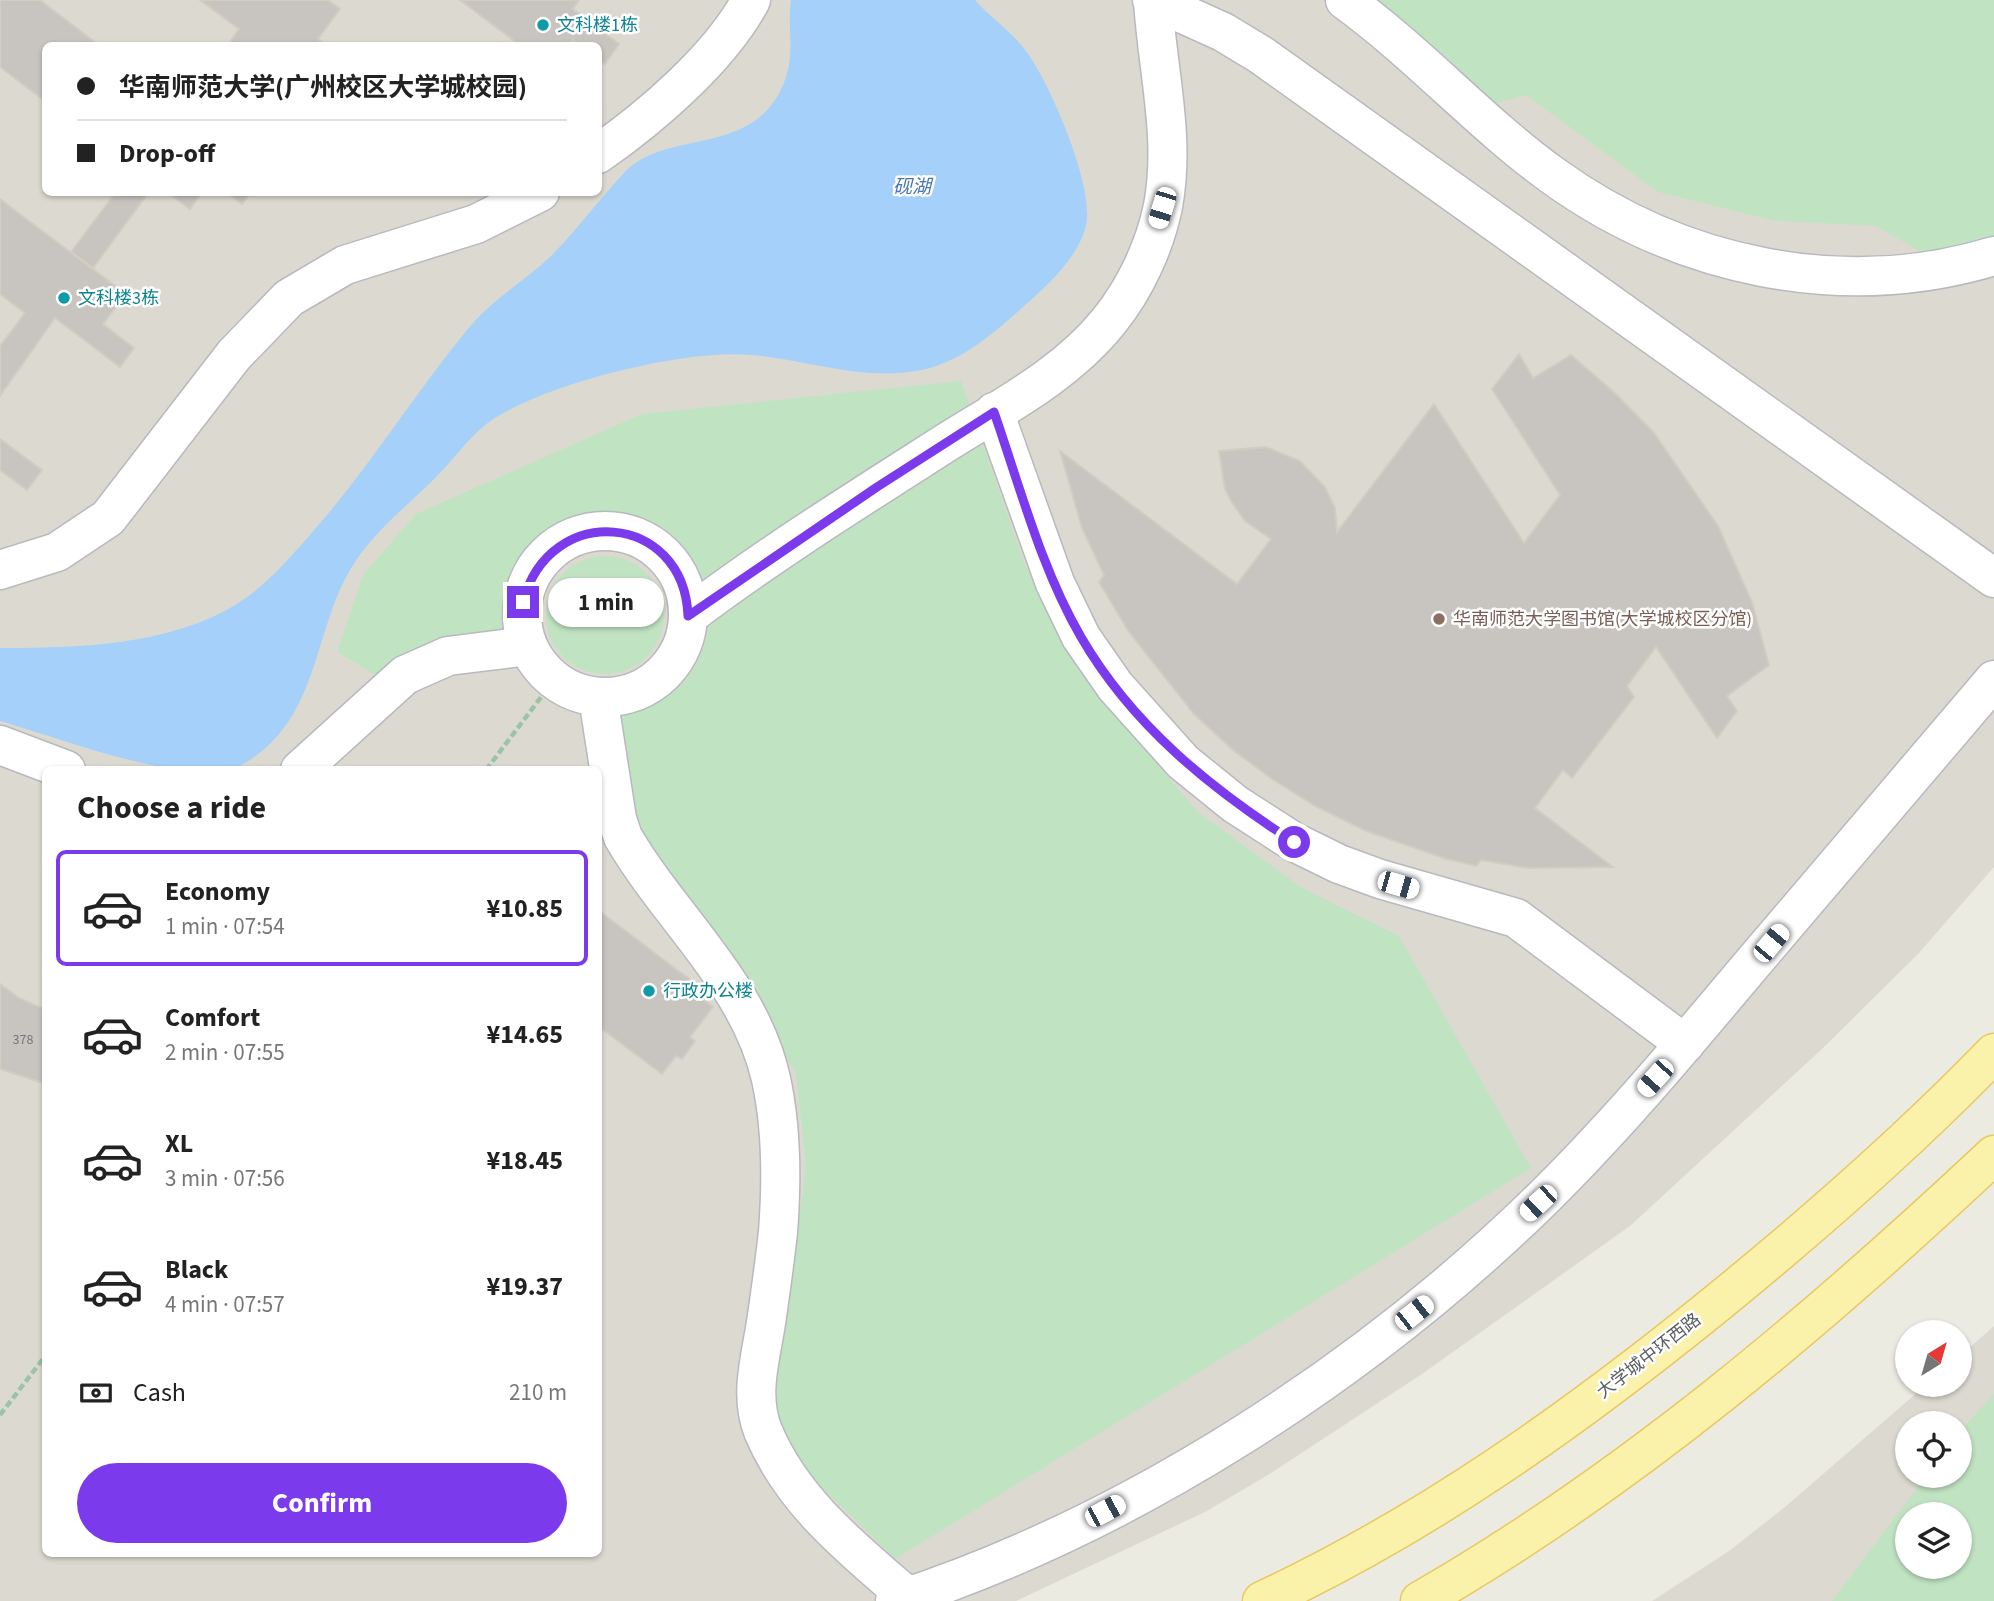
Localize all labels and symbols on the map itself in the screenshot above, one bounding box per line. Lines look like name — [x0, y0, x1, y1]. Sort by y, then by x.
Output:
place label: 文科楼1栋 — [557, 13, 638, 38]
marker: 文科楼1栋 — [535, 17, 551, 33]
water label: 砚湖 — [893, 174, 934, 201]
car — [1146, 185, 1179, 231]
place label: 文科楼3栋 — [78, 286, 159, 311]
marker: 文科楼3栋 — [56, 290, 72, 306]
callout: 1 min — [548, 578, 663, 626]
route end — [507, 586, 539, 618]
place label: 华南师范大学图书馆(大学城校区分馆) — [1453, 607, 1752, 632]
marker: 华南师范大学图书馆(大学城校区分馆) — [1431, 611, 1447, 627]
route start — [1278, 826, 1310, 858]
car — [1375, 869, 1422, 901]
car — [1750, 920, 1793, 966]
place label: 行政办公楼 — [663, 979, 753, 1004]
marker: 行政办公楼 — [641, 983, 657, 999]
house number: 378 — [13, 1030, 33, 1050]
car — [1634, 1055, 1677, 1101]
car — [1516, 1181, 1561, 1225]
car — [1391, 1292, 1438, 1334]
street label: 大学城中环西路 — [1592, 1307, 1706, 1405]
north arrow — [1895, 1320, 1972, 1396]
car — [1082, 1492, 1129, 1530]

